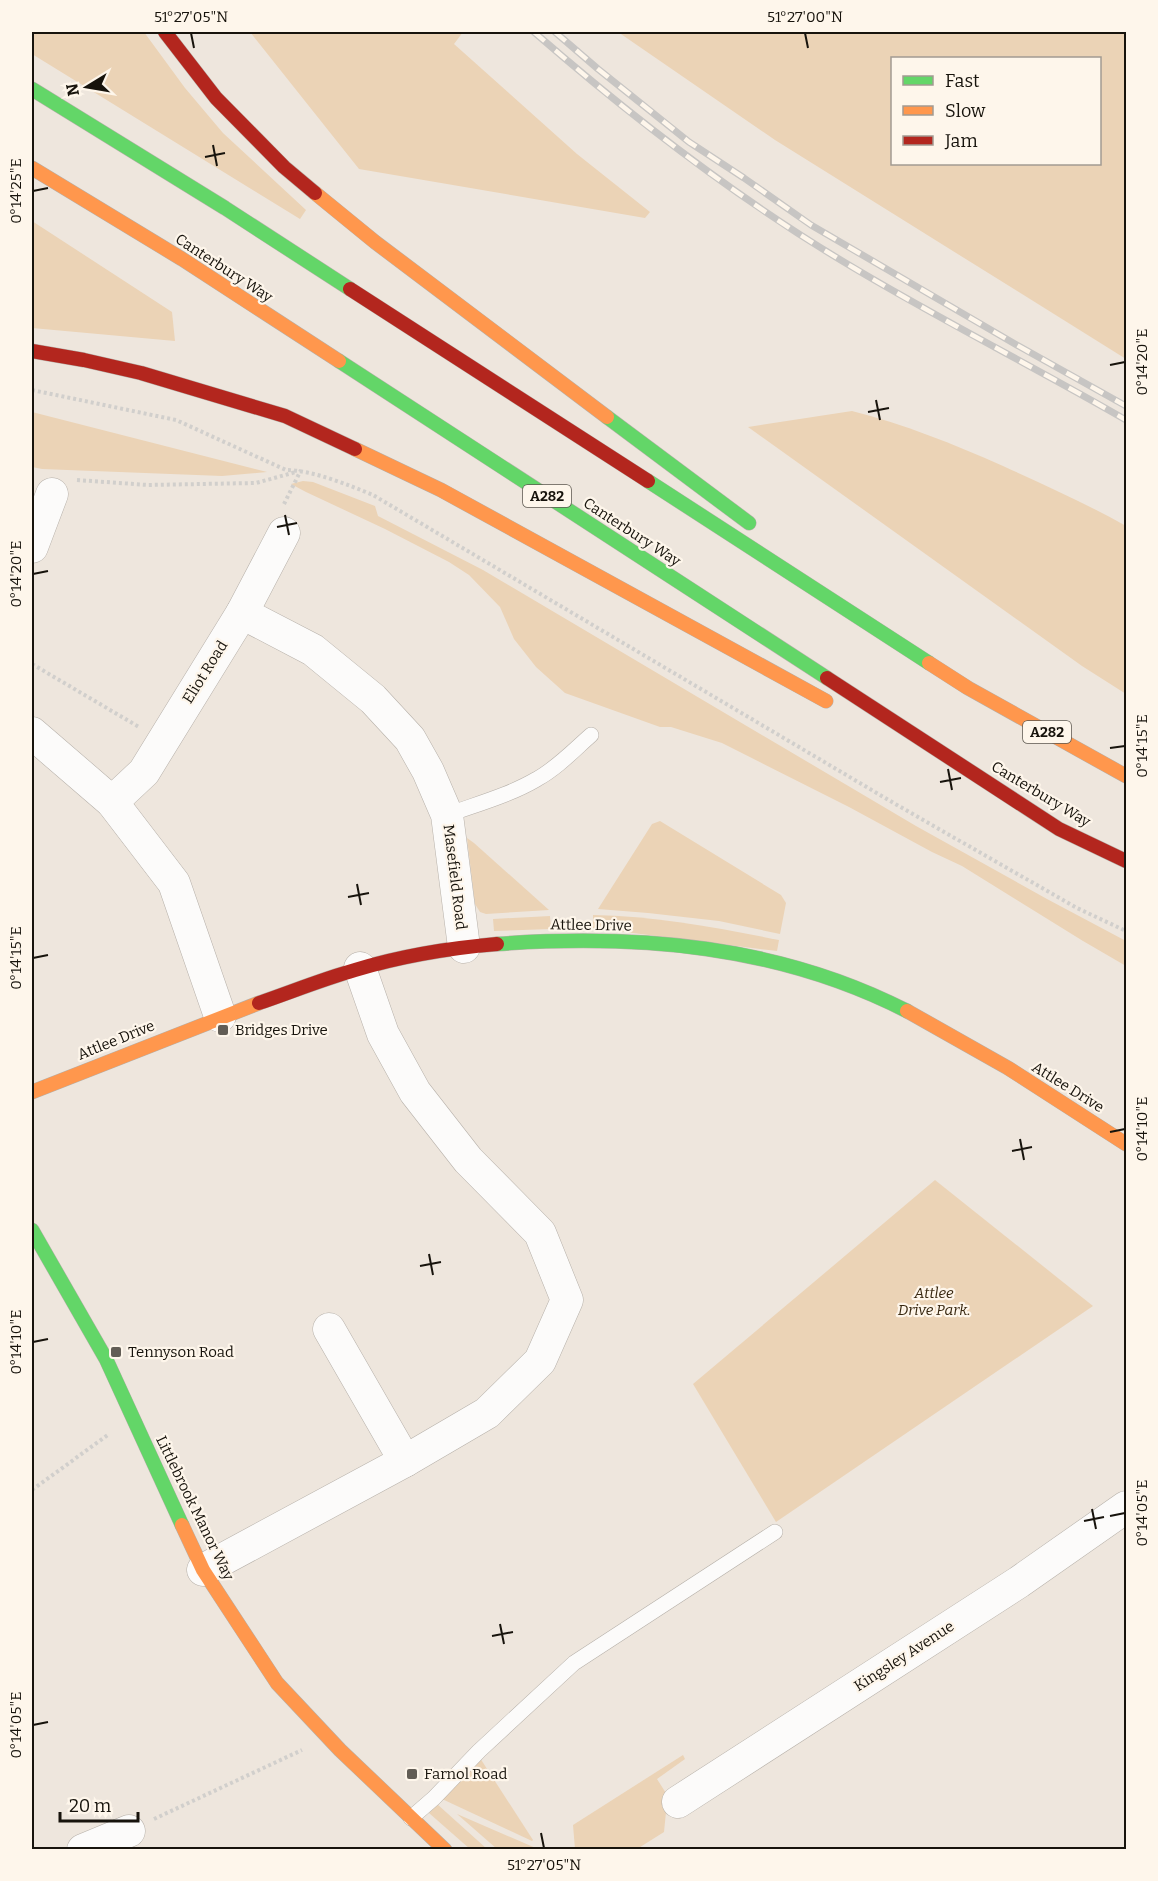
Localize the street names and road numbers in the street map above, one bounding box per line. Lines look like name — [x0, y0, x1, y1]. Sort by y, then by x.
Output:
street label: Canterbury Way — [172, 230, 276, 306]
road number: A282 — [523, 485, 571, 507]
street label: Canterbury Way — [580, 494, 684, 570]
street label: Eliot Road — [179, 637, 231, 707]
road number: A282 — [1023, 721, 1071, 743]
street label: Canterbury Way — [988, 757, 1094, 831]
street label: Masefield Road — [440, 823, 470, 931]
street label: Attlee Drive — [550, 915, 632, 935]
street label: Attlee Drive — [75, 1016, 157, 1064]
street label: Attlee Drive — [1029, 1058, 1107, 1116]
street label: Littlebrook Manor Way — [152, 1433, 238, 1583]
street label: Kingsley Avenue — [851, 1617, 957, 1695]

